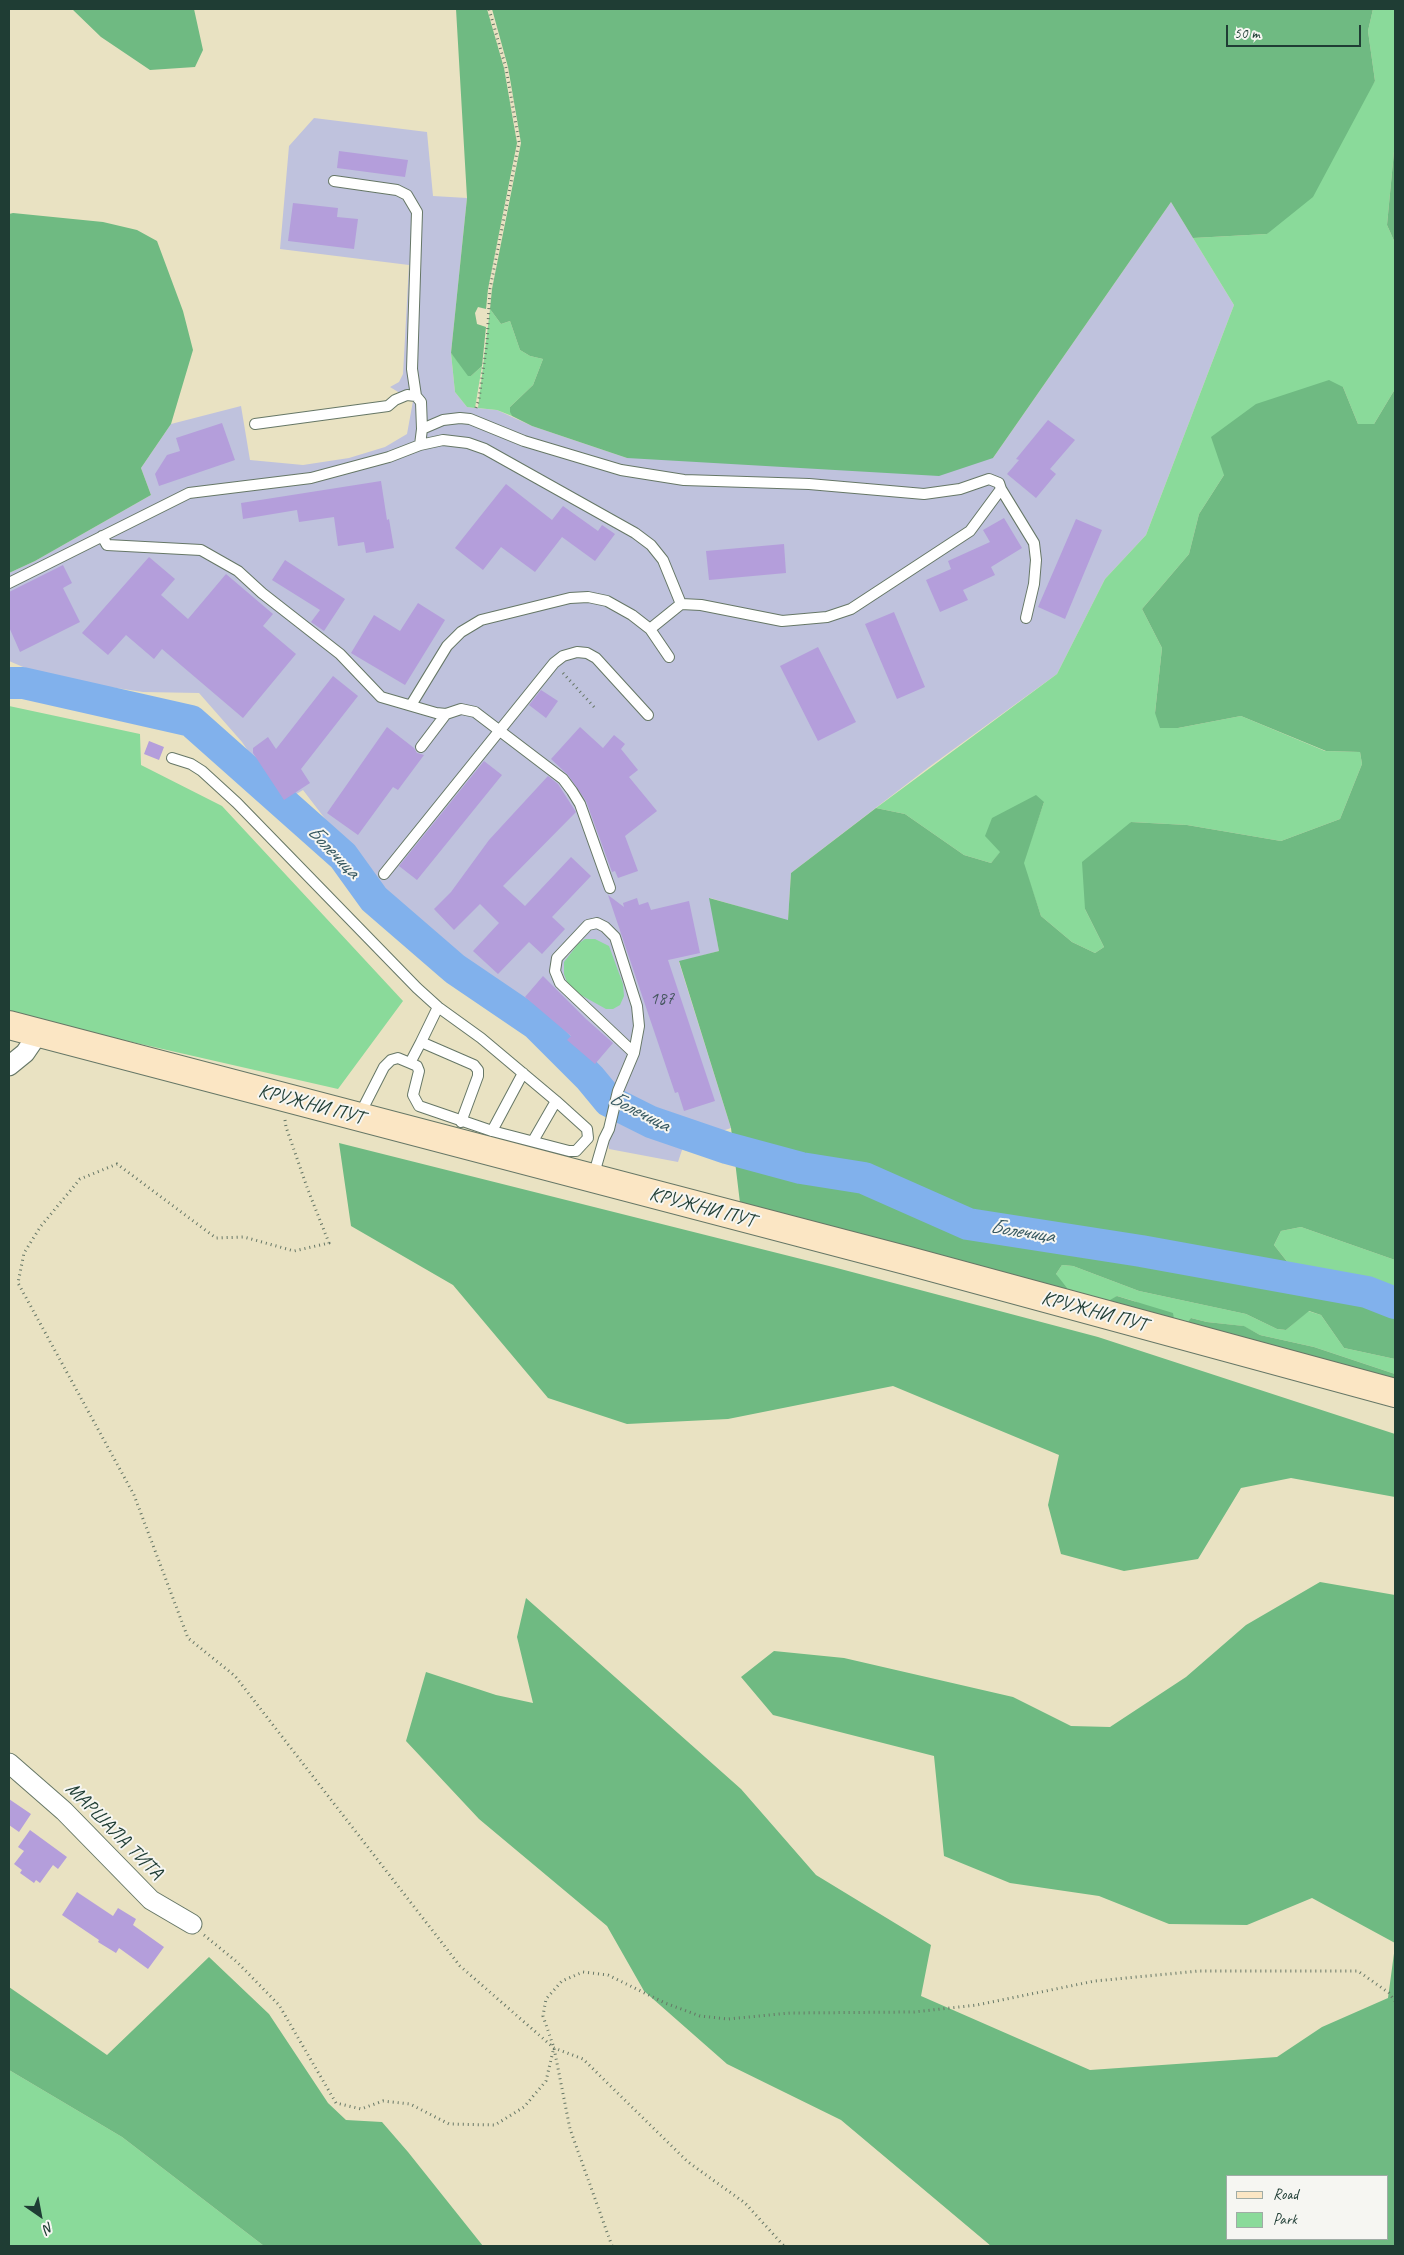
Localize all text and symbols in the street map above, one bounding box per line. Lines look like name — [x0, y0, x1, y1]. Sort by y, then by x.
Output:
scale bar — [1229, 15, 1364, 47]
text: 50 m — [1234, 24, 1260, 43]
water label: Болечица — [301, 820, 365, 884]
house number: 187 — [650, 988, 674, 1010]
street label: КРУЖНИ ПУТ — [256, 1079, 366, 1131]
water label: Болечица — [604, 1086, 674, 1138]
street label: КРУЖНИ ПУТ — [647, 1182, 757, 1234]
water label: Болечица — [988, 1214, 1056, 1250]
street label: КРУЖНИ ПУТ — [1039, 1286, 1149, 1338]
street label: МАРШАЛА ТИТА — [60, 1777, 168, 1885]
legend — [1226, 2175, 1389, 2240]
text: Road — [1273, 2185, 1298, 2204]
north arrow — [15, 2190, 65, 2240]
text: Park — [1273, 2210, 1297, 2229]
text: N — [40, 2219, 57, 2237]

